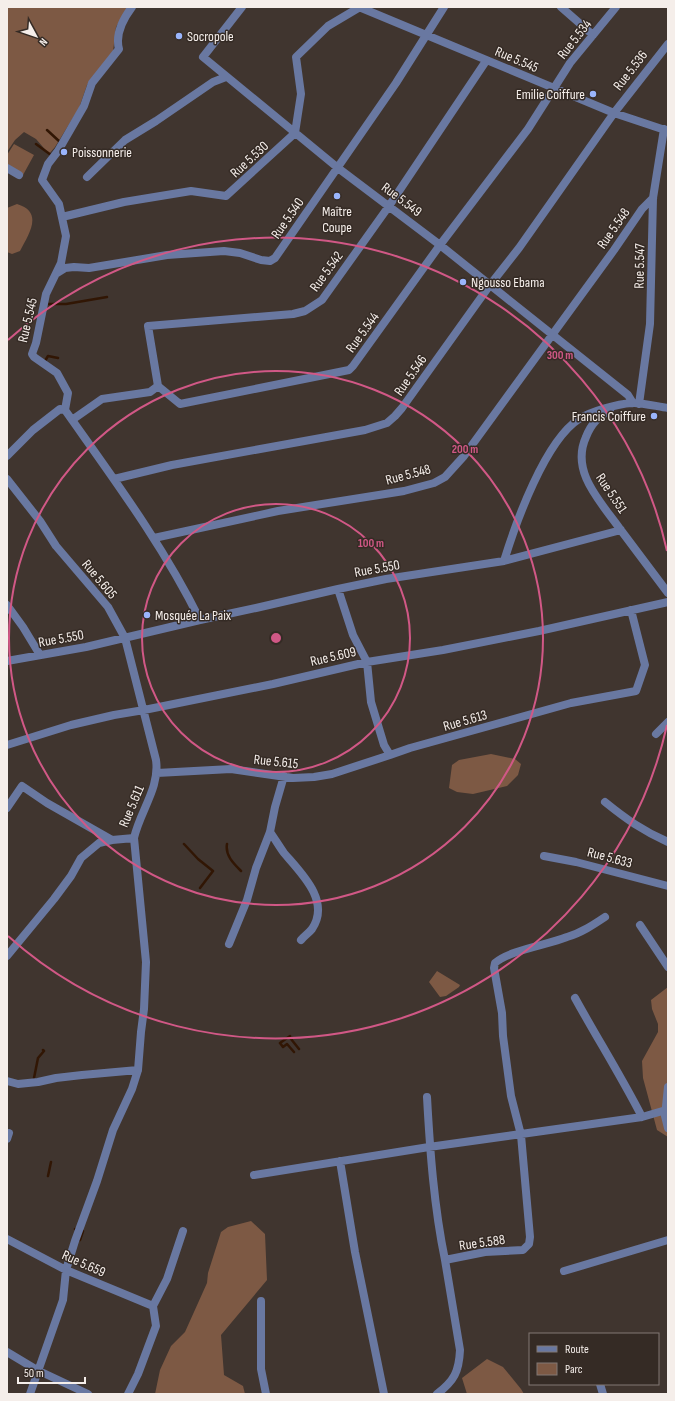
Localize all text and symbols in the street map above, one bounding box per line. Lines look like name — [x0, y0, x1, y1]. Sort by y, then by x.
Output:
north arrow — [16, 16, 56, 56]
street label: Rue 5.534 — [554, 16, 595, 63]
place label: Socropole — [187, 28, 234, 45]
marker: Socropole — [174, 31, 184, 41]
text: N — [36, 36, 50, 49]
street label: Rue 5.545 — [493, 43, 541, 76]
street label: Rue 5.536 — [610, 47, 651, 94]
place label: Emilie Coiffure — [516, 86, 585, 103]
marker: Emilie Coiffure — [588, 89, 598, 99]
street label: Rue 5.530 — [227, 137, 272, 181]
place label: Poissonnerie — [72, 144, 132, 161]
marker: Poissonnerie — [59, 147, 69, 157]
street label: Rue 5.549 — [378, 179, 425, 220]
marker: Maître Coupe — [332, 191, 342, 201]
street label: Rue 5.540 — [267, 195, 308, 242]
place label: Maître Coupe — [322, 203, 352, 236]
street label: Rue 5.548 — [593, 205, 634, 252]
street label: Rue 5.547 — [631, 243, 648, 289]
street label: Rue 5.542 — [306, 248, 347, 295]
place label: Ngousso Ebama — [471, 274, 545, 291]
marker: Ngousso Ebama — [458, 277, 468, 287]
street label: Rue 5.545 — [14, 296, 41, 344]
street label: Rue 5.544 — [342, 309, 383, 356]
text: 300 m — [547, 348, 573, 363]
street label: Rue 5.546 — [390, 352, 431, 399]
place label: Francis Coiffure — [572, 408, 646, 425]
marker: Francis Coiffure — [649, 411, 659, 421]
text: 200 m — [452, 442, 478, 457]
street label: Rue 5.548 — [384, 460, 433, 489]
street label: Rue 5.551 — [592, 470, 631, 517]
text: 100 m — [358, 536, 384, 551]
street label: Rue 5.605 — [78, 556, 121, 603]
street label: Rue 5.550 — [353, 556, 401, 581]
place label: Mosquée La Paix — [155, 607, 232, 624]
marker: Mosquée La Paix — [142, 610, 152, 620]
street label: Rue 5.550 — [37, 626, 85, 651]
centre of rings — [269, 631, 283, 645]
street label: Rue 5.609 — [308, 643, 358, 670]
street label: Rue 5.613 — [441, 706, 489, 735]
street label: Rue 5.615 — [253, 751, 299, 772]
street label: Rue 5.611 — [115, 783, 148, 830]
street label: Rue 5.633 — [585, 843, 634, 872]
street label: Rue 5.588 — [458, 1231, 506, 1254]
street label: Rue 5.659 — [59, 1246, 108, 1281]
legend — [529, 1333, 659, 1385]
text: Route — [565, 1342, 589, 1357]
scale bar — [18, 1359, 85, 1385]
text: Parc — [565, 1362, 583, 1377]
text: 50 m — [24, 1366, 44, 1381]

